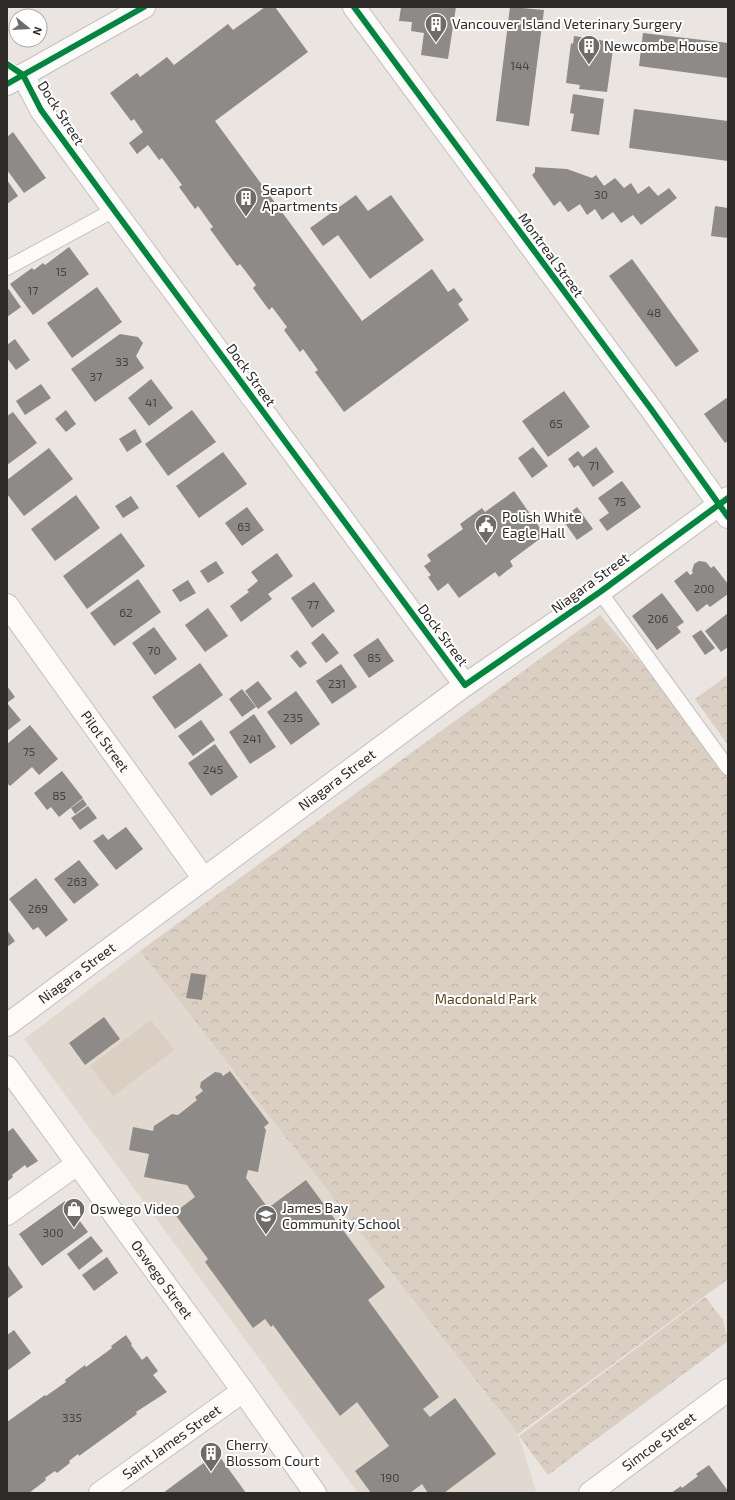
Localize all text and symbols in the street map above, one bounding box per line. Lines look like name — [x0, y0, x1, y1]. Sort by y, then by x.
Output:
north arrow — [8, 8, 48, 48]
building icon: Vancouver Island Veterinary Surgery — [423, 11, 449, 44]
place label: Vancouver Island Veterinary Surgery — [452, 15, 683, 32]
text: N — [31, 25, 45, 37]
building icon: Newcombe House — [576, 33, 602, 66]
place label: Newcombe House — [604, 37, 718, 54]
house number: 144 — [510, 58, 530, 72]
street label: Dock Street — [34, 77, 88, 148]
place label: Seaport Apartments — [262, 181, 338, 214]
building icon: Seaport Apartments — [233, 185, 259, 218]
house number: 30 — [594, 187, 608, 201]
street label: Montreal Street — [515, 209, 588, 300]
house number: 15 — [55, 264, 67, 278]
house number: 17 — [28, 283, 38, 297]
house number: 48 — [647, 305, 661, 319]
street label: Dock Street — [223, 340, 280, 409]
house number: 33 — [115, 354, 129, 368]
house number: 37 — [90, 369, 102, 383]
house number: 41 — [145, 395, 157, 409]
house number: 65 — [549, 416, 563, 430]
house number: 71 — [589, 458, 599, 472]
house number: 75 — [614, 494, 626, 508]
place label: Polish White Eagle Hall — [502, 508, 582, 541]
public building icon: Polish White Eagle Hall — [473, 512, 499, 545]
house number: 63 — [237, 519, 251, 533]
street label: Niagara Street — [548, 549, 632, 616]
house number: 200 — [693, 581, 715, 595]
house number: 77 — [307, 597, 319, 611]
street label: Dock Street — [415, 600, 472, 669]
house number: 62 — [119, 605, 133, 619]
house number: 206 — [648, 611, 669, 625]
house number: 70 — [147, 643, 161, 657]
house number: 85 — [367, 650, 381, 664]
house number: 231 — [328, 676, 346, 690]
street label: Pilot Street — [78, 707, 133, 775]
house number: 235 — [283, 710, 303, 724]
house number: 241 — [243, 731, 261, 745]
house number: 75 — [23, 744, 35, 758]
street label: Niagara Street — [295, 745, 379, 814]
house number: 245 — [203, 762, 223, 776]
house number: 85 — [52, 788, 66, 802]
house number: 263 — [67, 874, 87, 888]
house number: 269 — [28, 901, 48, 915]
street label: Niagara Street — [35, 939, 119, 1007]
park label: Macdonald Park — [435, 990, 537, 1007]
shop icon: Oswego Video — [61, 1196, 87, 1229]
place label: James Bay Community School — [282, 1199, 401, 1232]
place label: Oswego Video — [90, 1200, 180, 1217]
school or university icon: James Bay Community School — [253, 1203, 279, 1236]
house number: 300 — [42, 1225, 64, 1239]
street label: Oswego Street — [128, 1237, 197, 1322]
street label: Saint James Street — [119, 1401, 224, 1482]
street label: Simcoe Street — [618, 1408, 699, 1474]
house number: 335 — [62, 1410, 82, 1424]
place label: Cherry Blossom Court — [226, 1436, 319, 1469]
building icon: Cherry Blossom Court — [198, 1440, 224, 1473]
house number: 190 — [381, 1470, 399, 1484]

